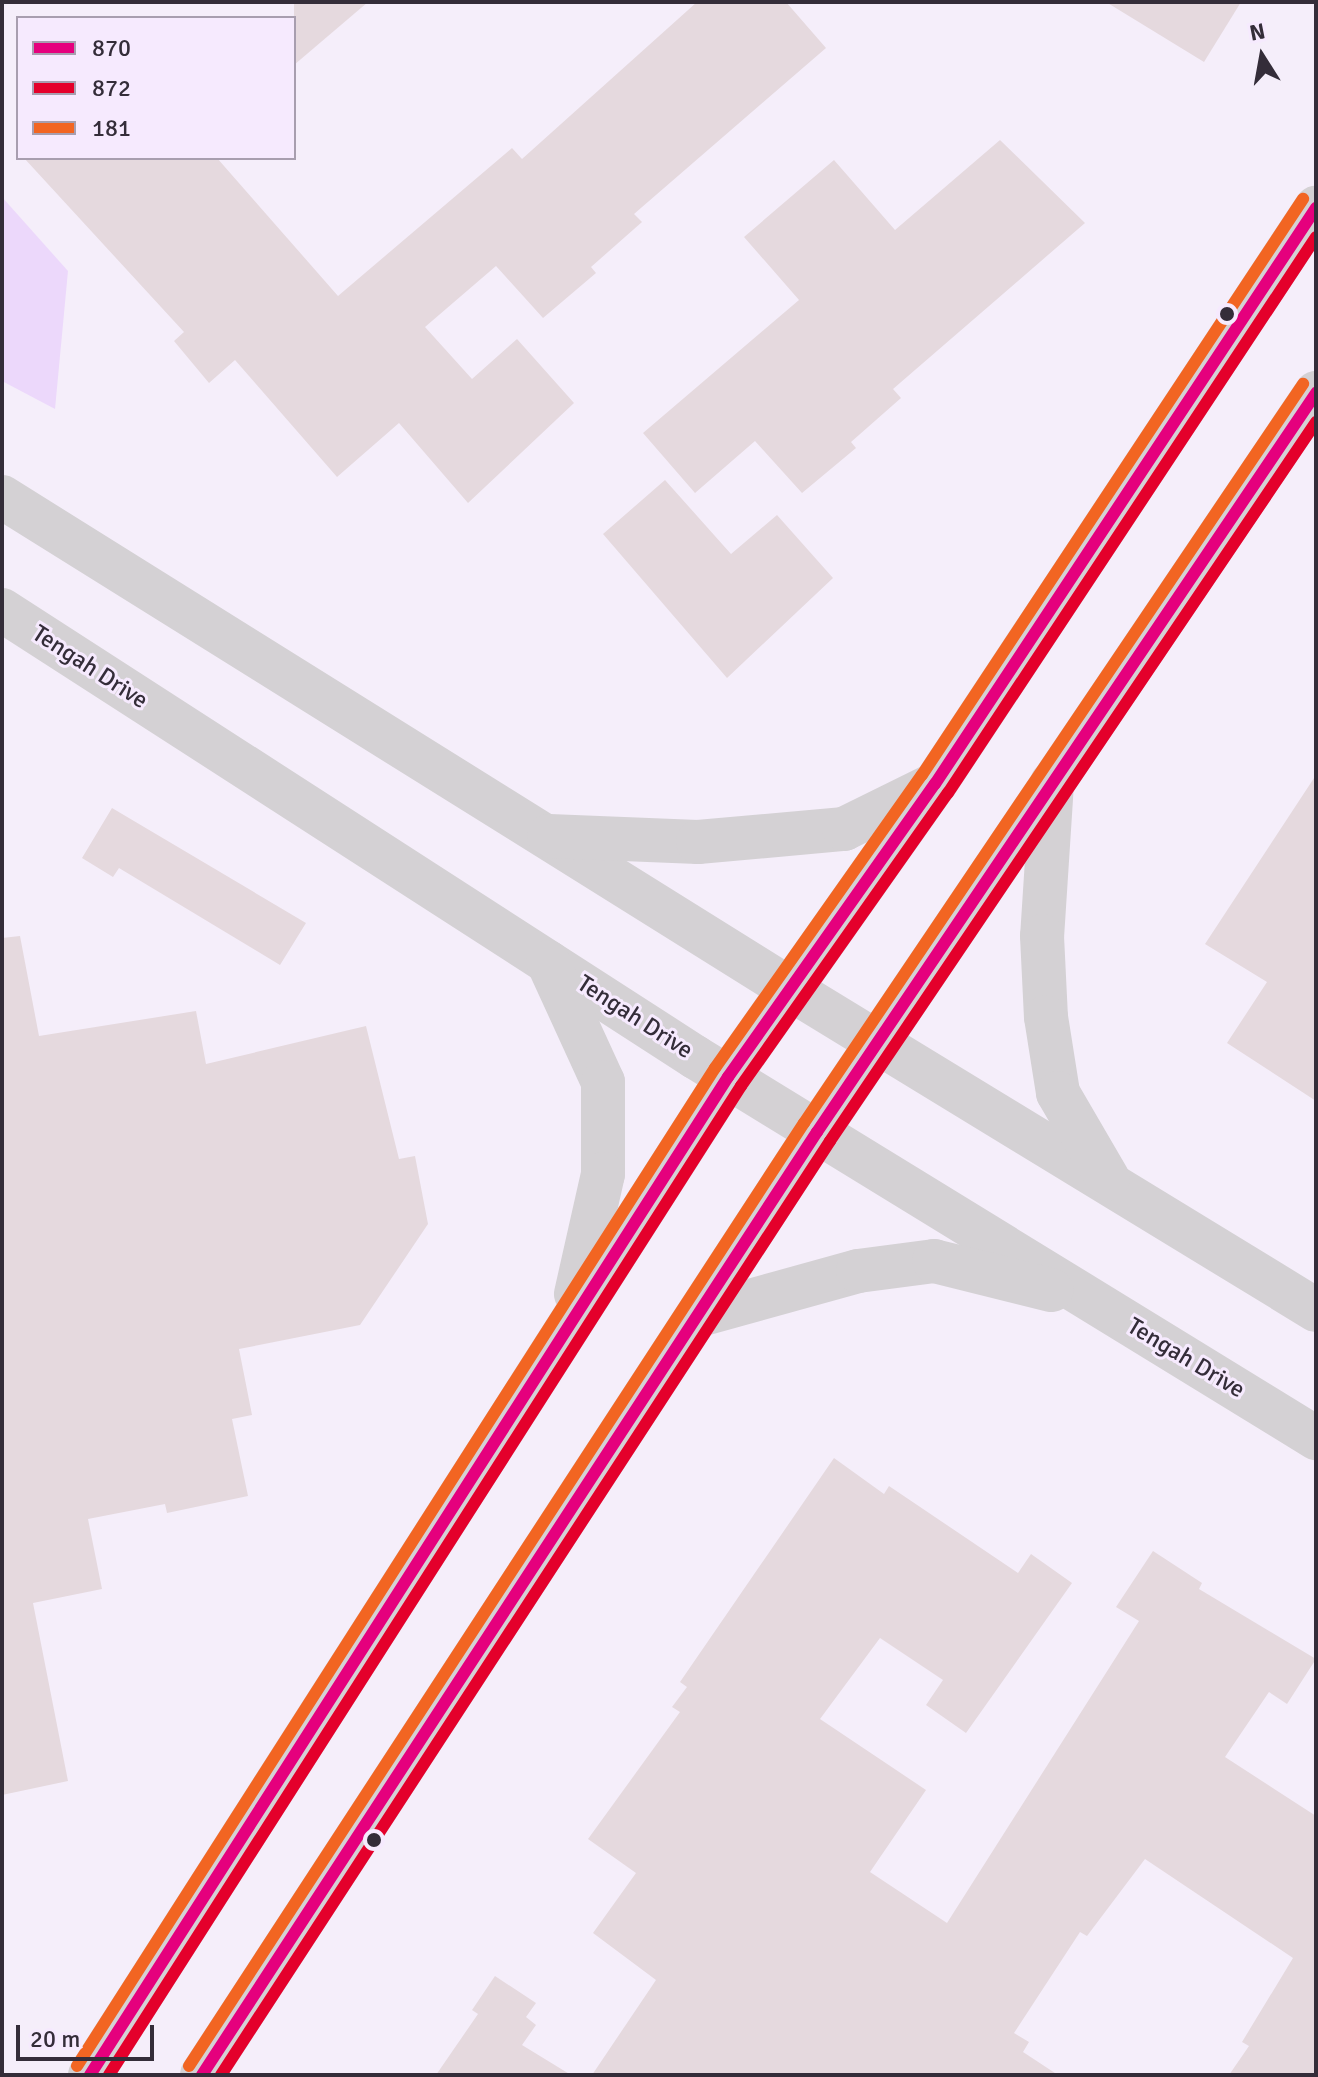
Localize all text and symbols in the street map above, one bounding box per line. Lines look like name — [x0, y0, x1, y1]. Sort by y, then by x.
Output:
legend — [16, 16, 296, 160]
north arrow — [1222, 16, 1302, 96]
text: N — [1247, 17, 1267, 47]
text: 870 — [92, 33, 131, 63]
text: 872 — [92, 73, 131, 103]
text: 181 — [92, 113, 131, 143]
unlabelled marker — [1219, 306, 1235, 322]
street label: Tengah Drive — [27, 619, 153, 715]
street label: Tengah Drive — [572, 969, 698, 1065]
street label: Tengah Drive — [1122, 1312, 1250, 1404]
unlabelled marker — [366, 1832, 382, 1848]
scale bar — [20, 2009, 158, 2059]
text: 20 m — [30, 2024, 80, 2054]

